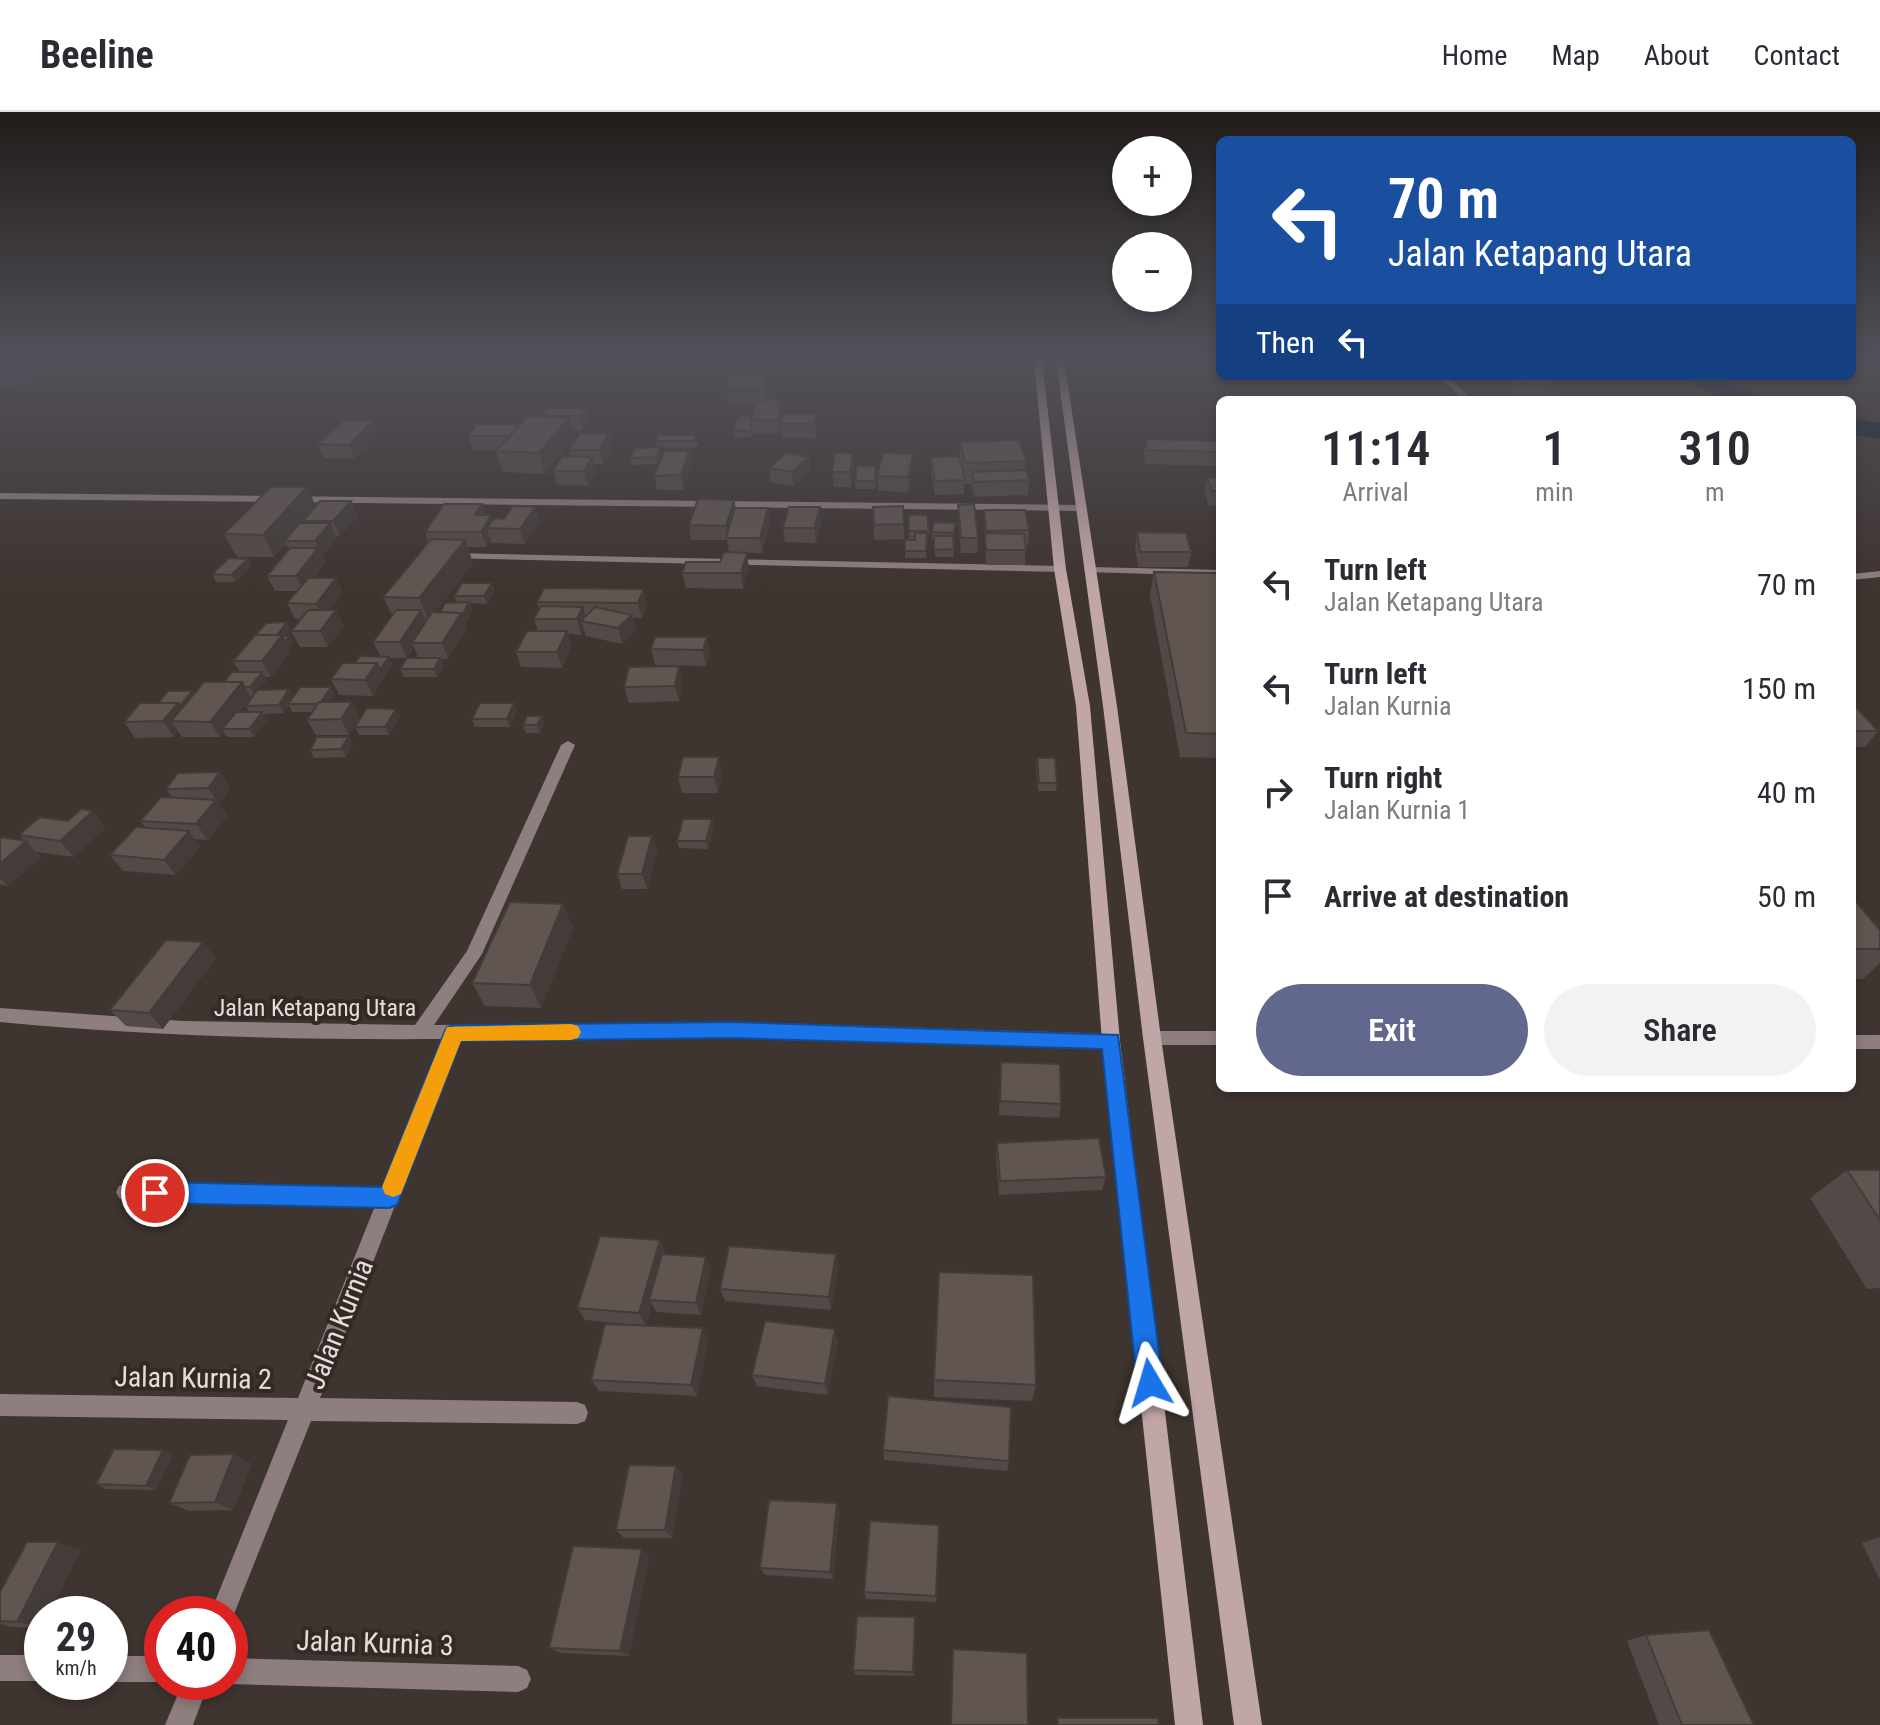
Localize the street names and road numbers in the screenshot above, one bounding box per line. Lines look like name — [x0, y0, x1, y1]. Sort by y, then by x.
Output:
street label: Jalan Ketapang Utara — [214, 994, 416, 1022]
street label: Jalan Kurnia — [298, 1254, 380, 1394]
street label: Jalan Kurnia 2 — [114, 1360, 272, 1396]
street label: Jalan Kurnia 3 — [296, 1624, 454, 1662]

